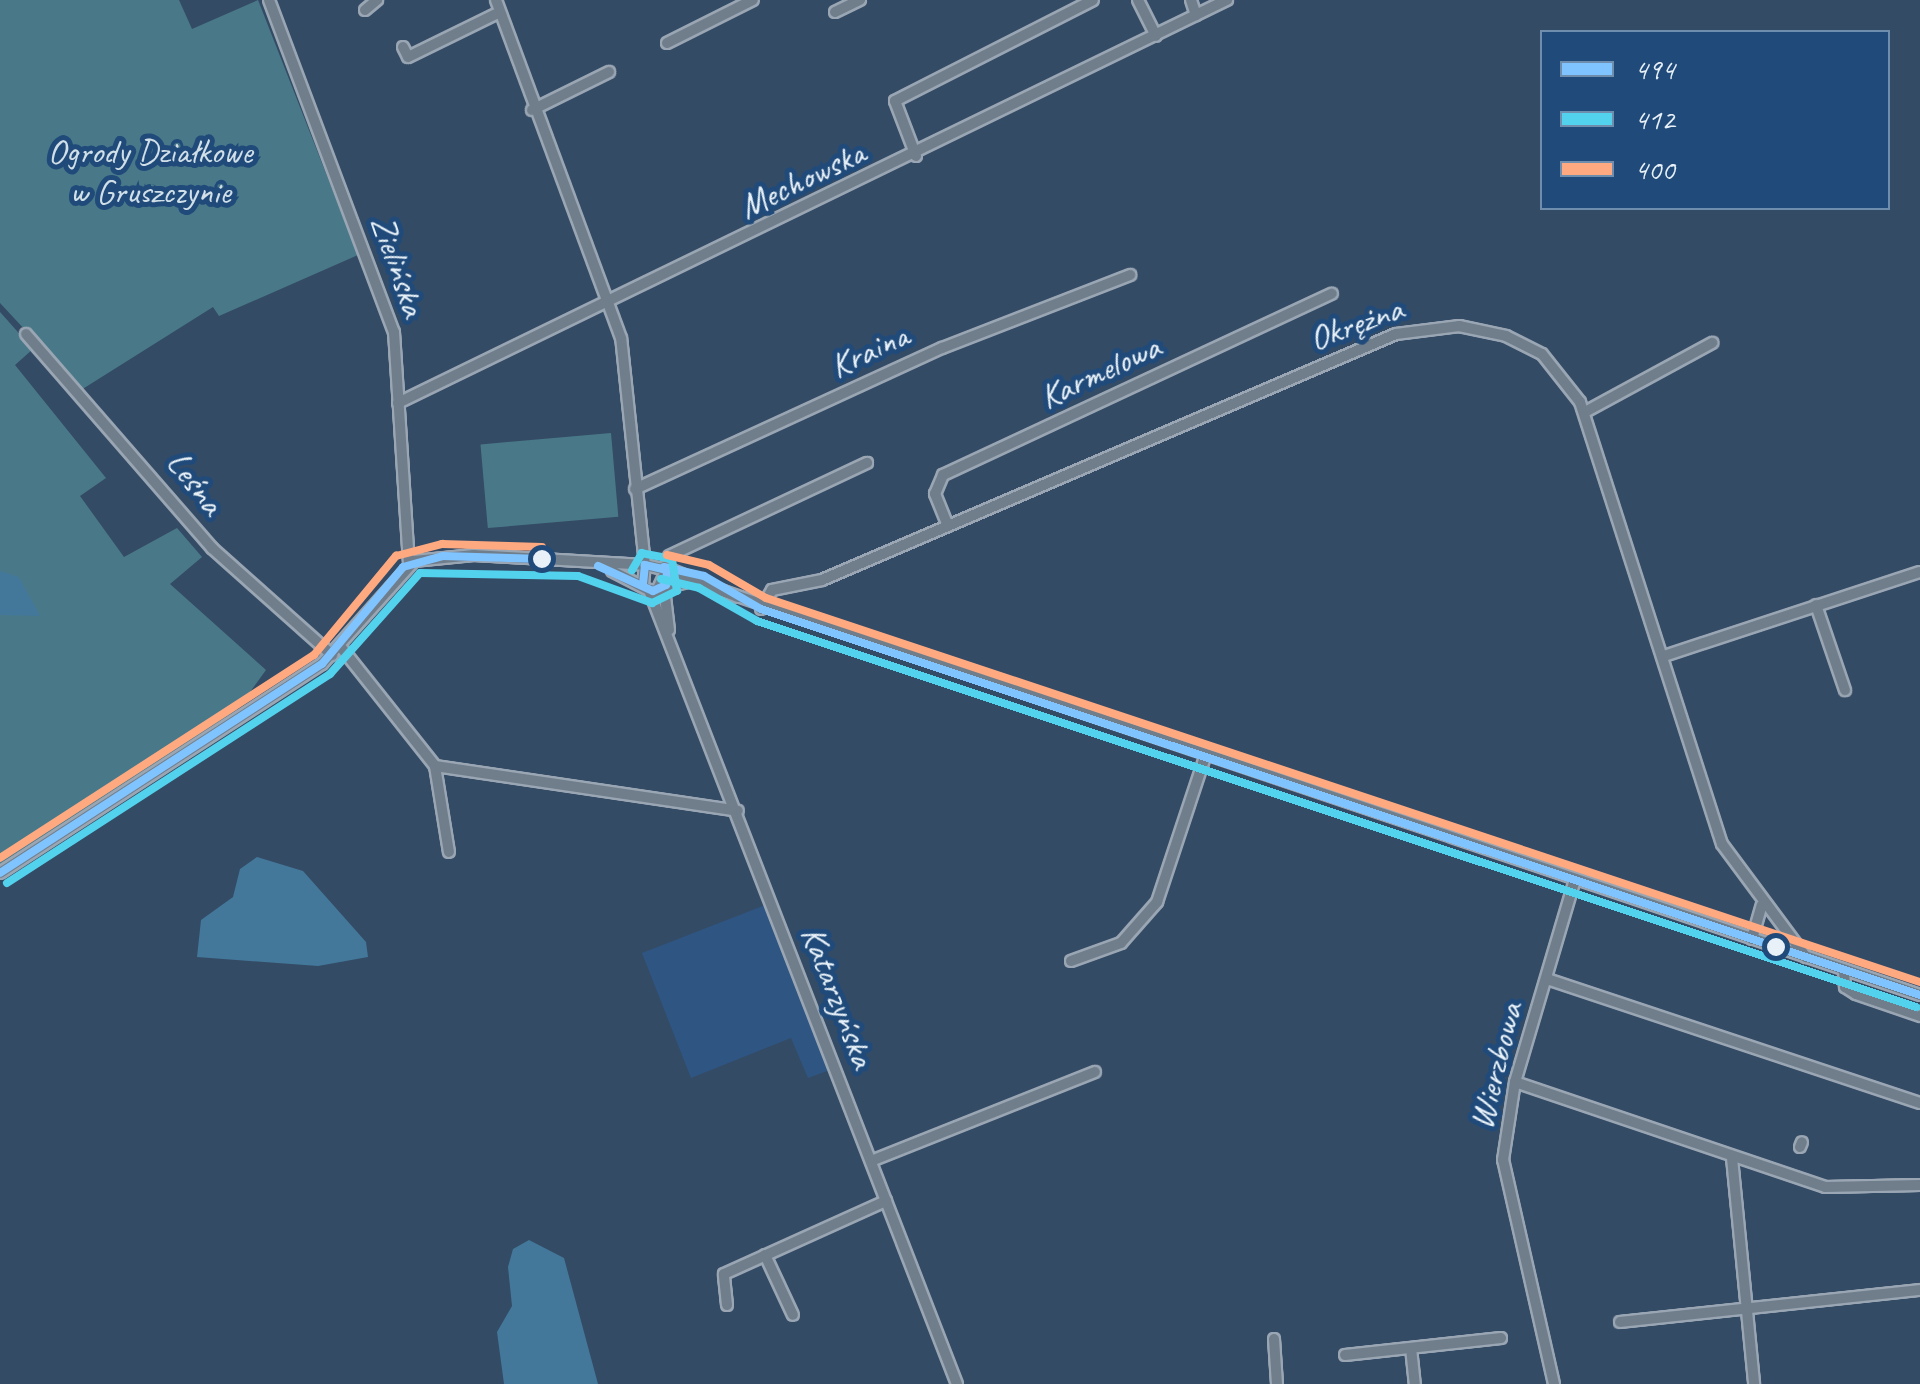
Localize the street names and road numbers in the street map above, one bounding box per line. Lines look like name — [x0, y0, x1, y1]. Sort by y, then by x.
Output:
street label: Mechowska — [732, 132, 872, 228]
street label: Zielińska — [361, 210, 435, 322]
street label: Okrężna — [1303, 288, 1409, 360]
street label: Kraina — [823, 315, 915, 387]
street label: Karmelowa — [1033, 326, 1167, 418]
street label: Leśna — [157, 443, 233, 523]
street label: Katarzyńska — [792, 920, 884, 1074]
street label: Wierzbowa — [1460, 998, 1532, 1134]

